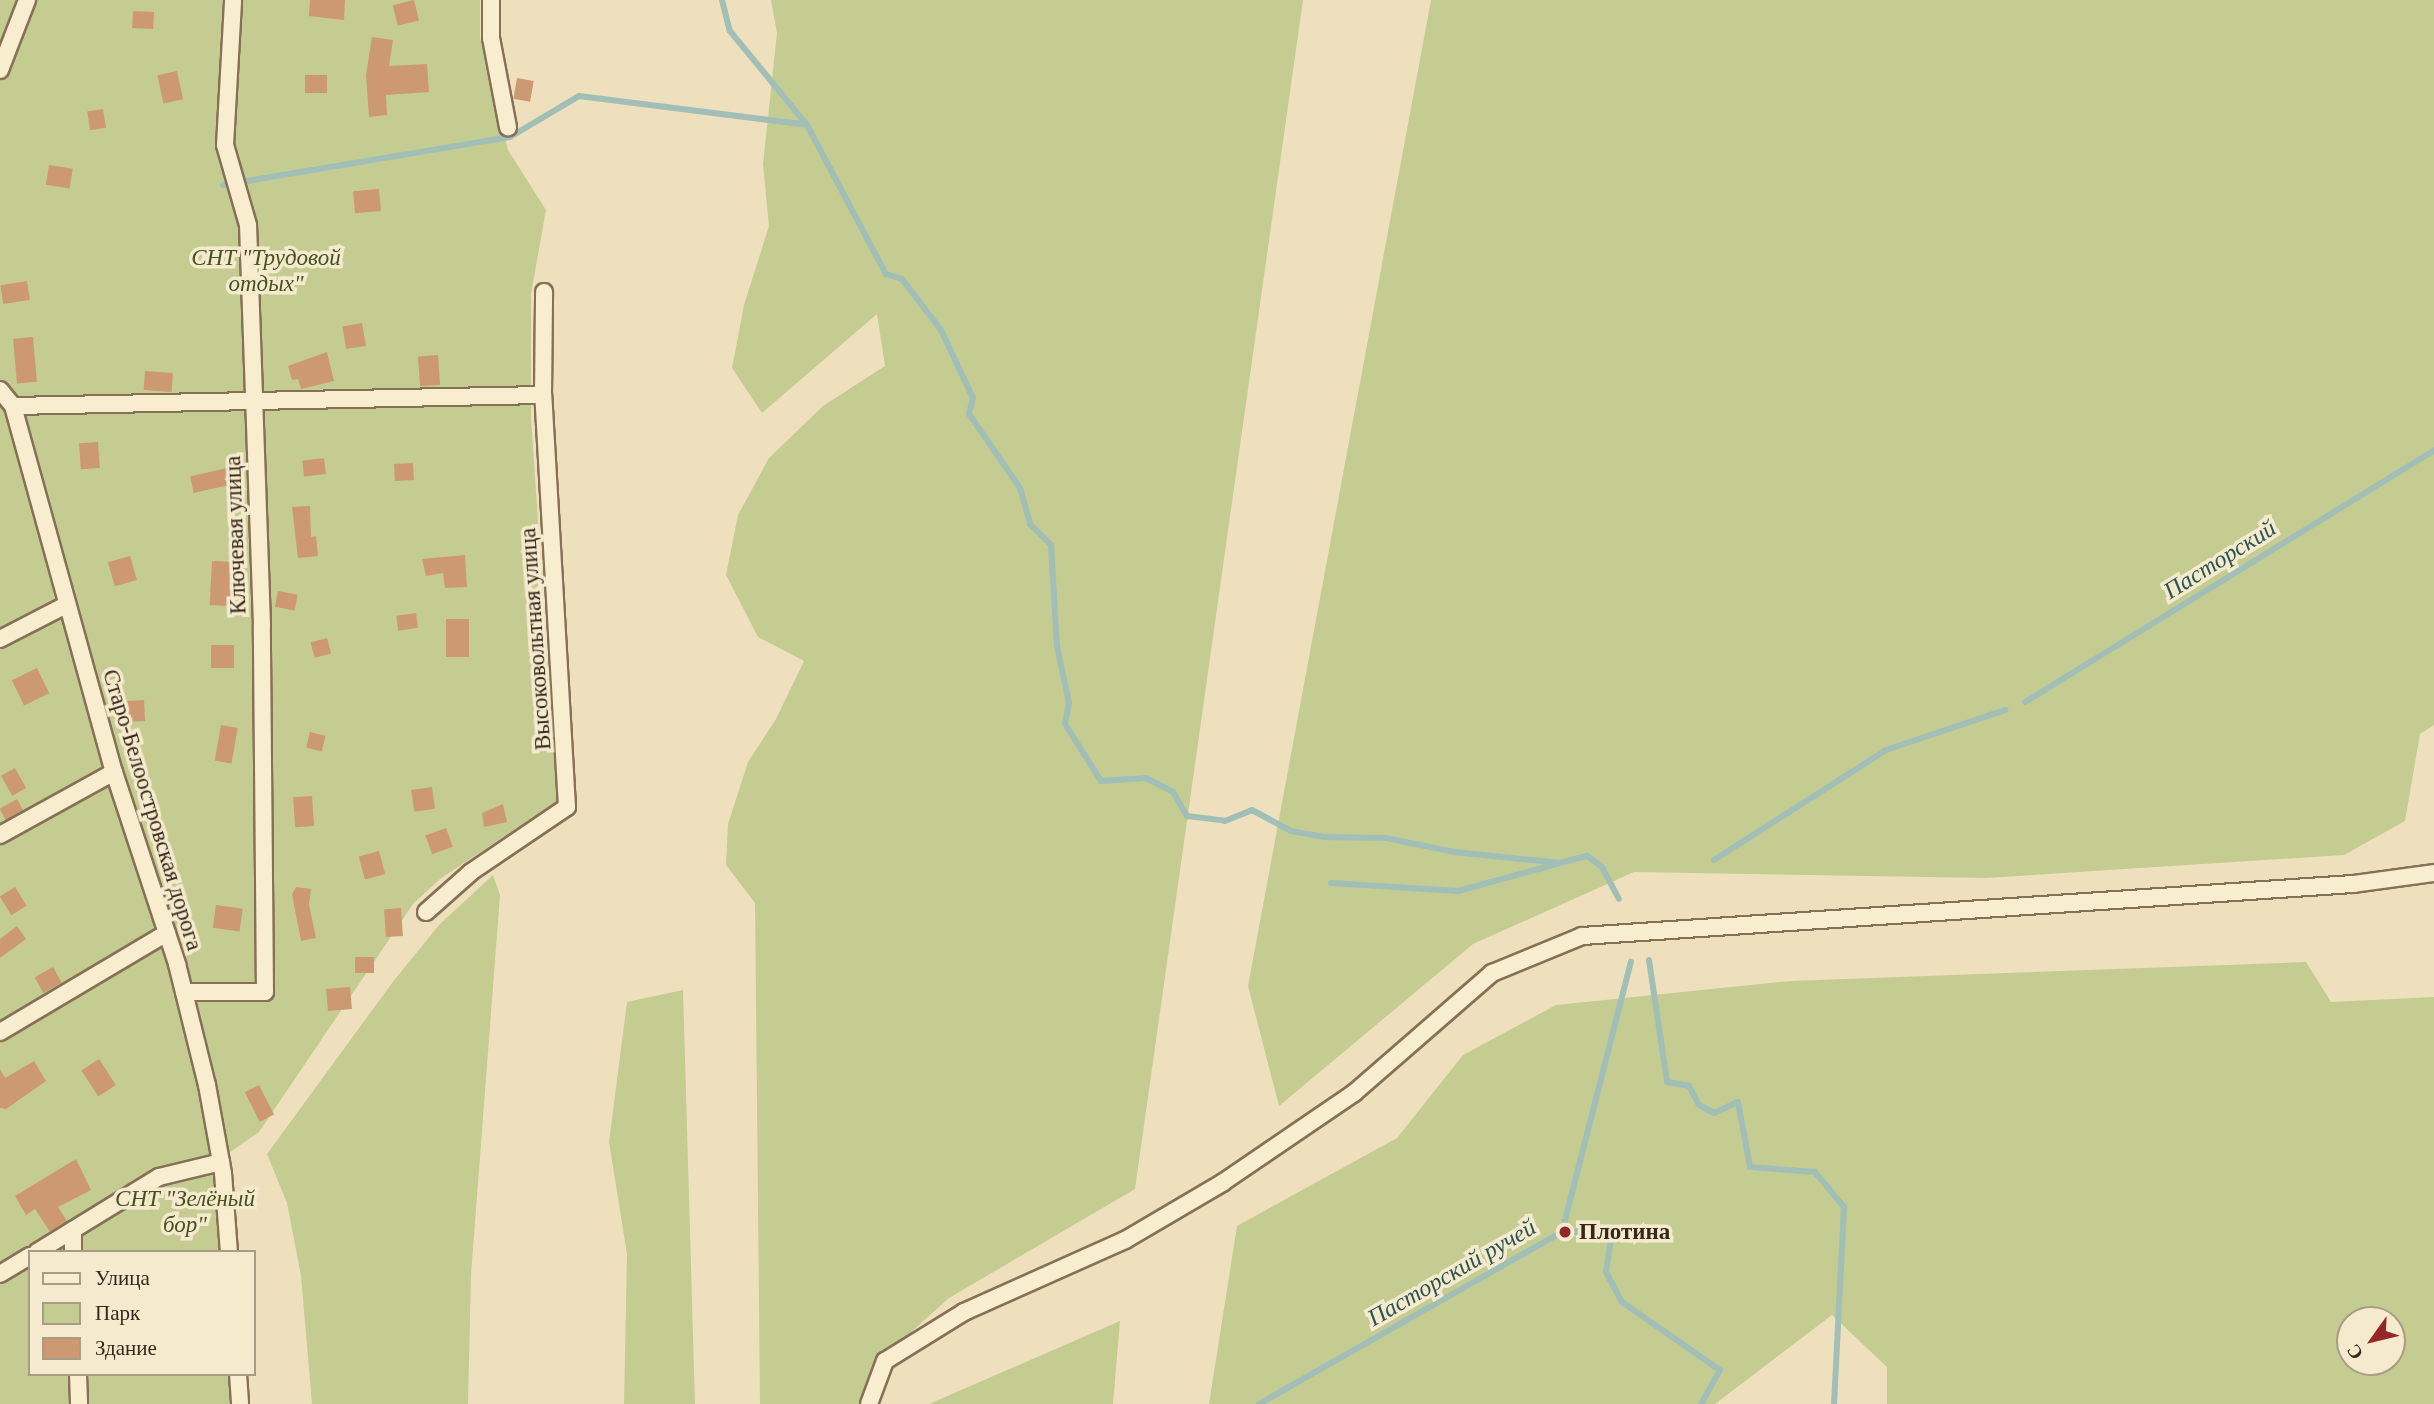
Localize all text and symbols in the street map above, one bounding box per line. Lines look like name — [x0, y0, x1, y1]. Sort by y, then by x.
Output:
park label: СНТ "Трудовой отдых" — [191, 244, 341, 298]
street label: Ключевая улица — [219, 455, 253, 615]
water label: Пасторский — [2158, 514, 2282, 606]
street label: Высоковольтная улица — [514, 527, 558, 751]
street label: Старо-Белоостровская дорога — [96, 666, 208, 954]
park label: СНТ "Зелёный бор" — [115, 1185, 255, 1239]
water label: Пасторский ручей — [1363, 1213, 1541, 1333]
place label: Плотина — [1579, 1218, 1670, 1246]
marker: Плотина — [1557, 1224, 1573, 1240]
legend — [28, 1250, 256, 1376]
text: Улица — [95, 1266, 150, 1290]
text: Парк — [95, 1301, 140, 1325]
north arrow — [2336, 1306, 2406, 1376]
text: Здание — [95, 1336, 157, 1360]
text: С — [2342, 1340, 2367, 1363]

